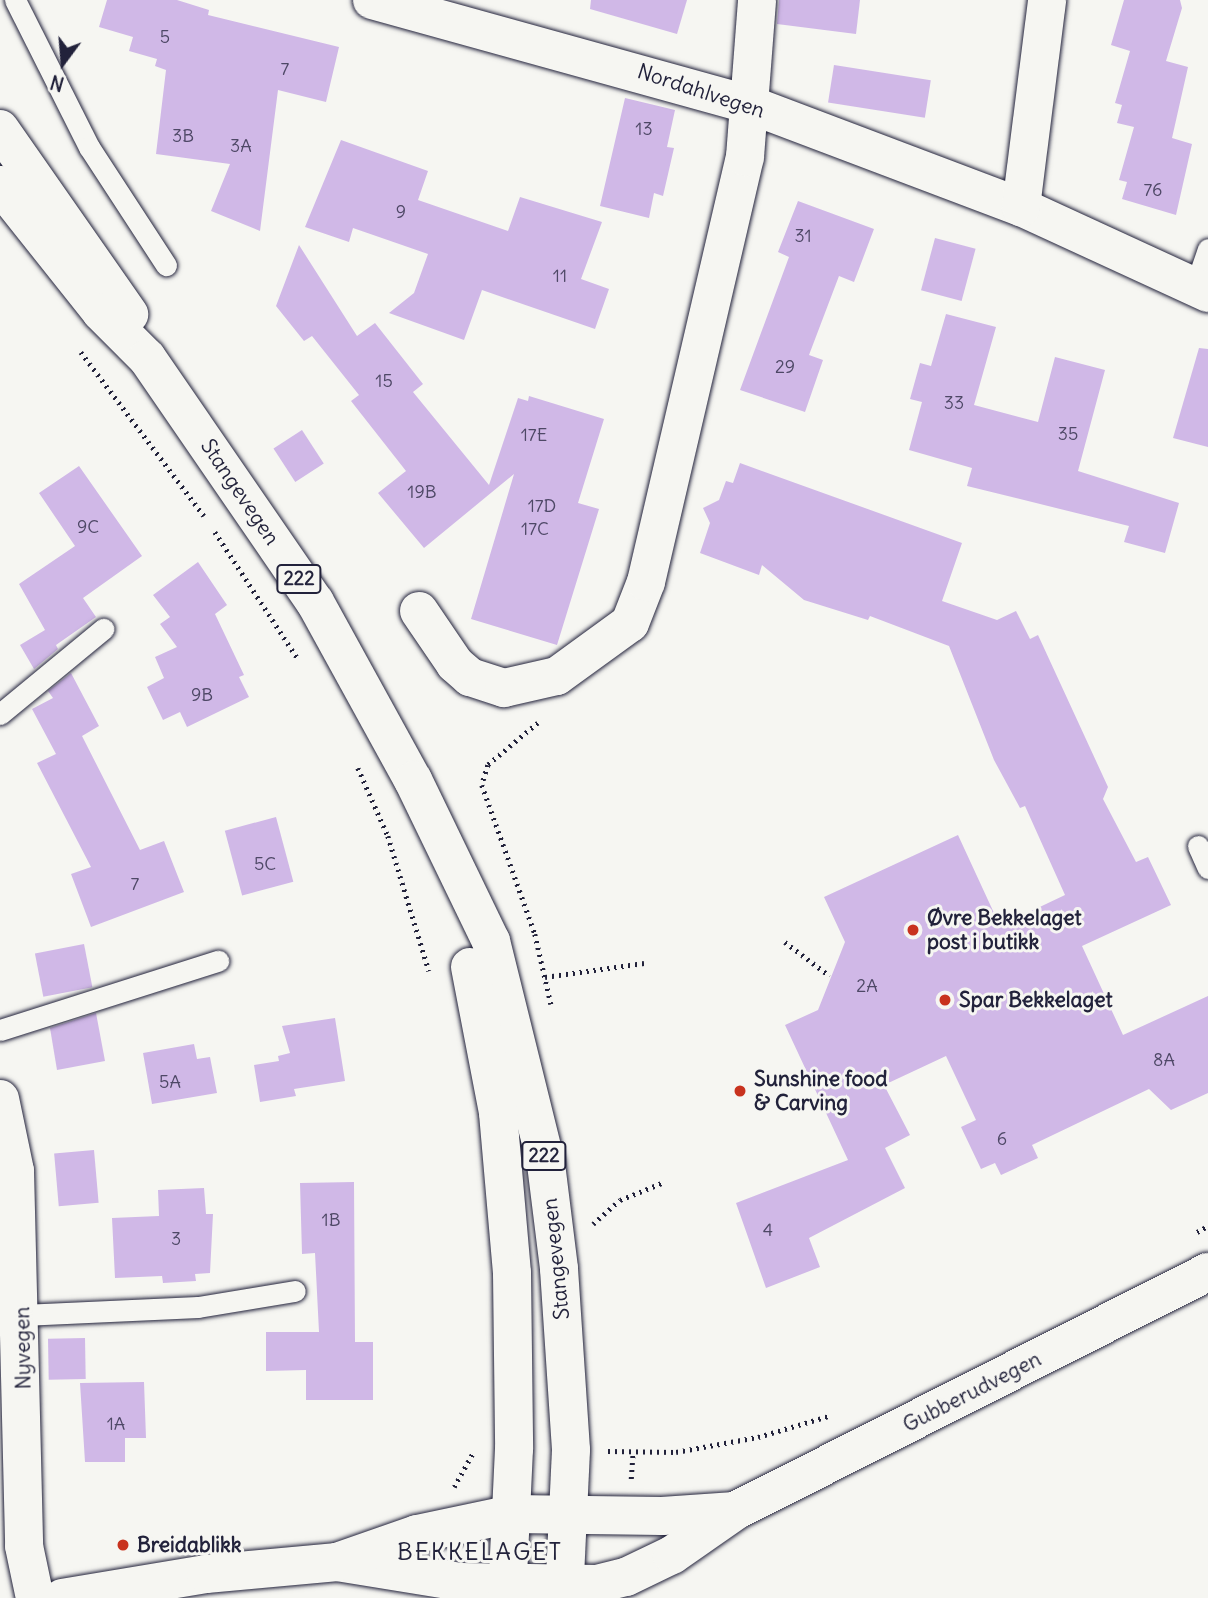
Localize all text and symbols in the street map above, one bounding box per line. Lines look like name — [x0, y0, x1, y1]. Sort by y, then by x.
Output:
house number: 5 — [160, 26, 170, 48]
north arrow — [28, 28, 98, 98]
house number: 7 — [281, 58, 289, 80]
street label: Nordahlvegen — [634, 59, 768, 123]
text: N — [48, 70, 67, 97]
house number: 13 — [635, 118, 653, 140]
house number: 3B — [172, 125, 194, 147]
house number: 3A — [230, 135, 252, 157]
house number: 76 — [1144, 179, 1162, 201]
house number: 9 — [396, 201, 406, 223]
house number: 31 — [794, 225, 812, 247]
house number: 11 — [553, 265, 567, 287]
house number: 29 — [775, 356, 795, 378]
house number: 15 — [375, 370, 393, 392]
house number: 33 — [944, 392, 964, 414]
house number: 35 — [1058, 423, 1078, 445]
house number: 17E — [521, 424, 547, 446]
street label: Stangevegen — [195, 434, 285, 550]
house number: 19B — [407, 481, 437, 503]
house number: 17D — [528, 495, 556, 517]
house number: 9C — [77, 516, 99, 538]
house number: 17C — [521, 518, 549, 540]
road number: 222 — [276, 564, 322, 594]
house number: 9B — [191, 684, 213, 706]
house number: 5C — [254, 853, 276, 875]
house number: 7 — [131, 873, 139, 895]
place label: Øvre Bekkelaget post i butikk — [927, 905, 1082, 955]
marker: Øvre Bekkelaget post i butikk — [905, 922, 921, 938]
house number: 2A — [856, 975, 878, 997]
place label: Spar Bekkelaget — [959, 987, 1113, 1013]
marker: Spar Bekkelaget — [937, 992, 953, 1008]
house number: 8A — [1153, 1049, 1175, 1071]
place label: Sunshine food & Carving — [754, 1066, 888, 1116]
house number: 5A — [159, 1071, 181, 1093]
marker: Sunshine food & Carving — [732, 1083, 748, 1099]
house number: 6 — [997, 1128, 1007, 1150]
road number: 222 — [521, 1140, 567, 1172]
street label: Stangevegen — [537, 1197, 575, 1321]
house number: 1B — [322, 1209, 340, 1231]
house number: 4 — [763, 1219, 773, 1241]
house number: 3 — [171, 1228, 181, 1250]
street label: Nyvegen — [10, 1306, 36, 1390]
street label: Gubberudvegen — [899, 1346, 1045, 1438]
house number: 1A — [107, 1413, 125, 1435]
place label: Breidablikk — [137, 1532, 241, 1558]
marker: Breidablikk — [115, 1537, 131, 1553]
district label: BEKKELAGET — [398, 1538, 562, 1566]

